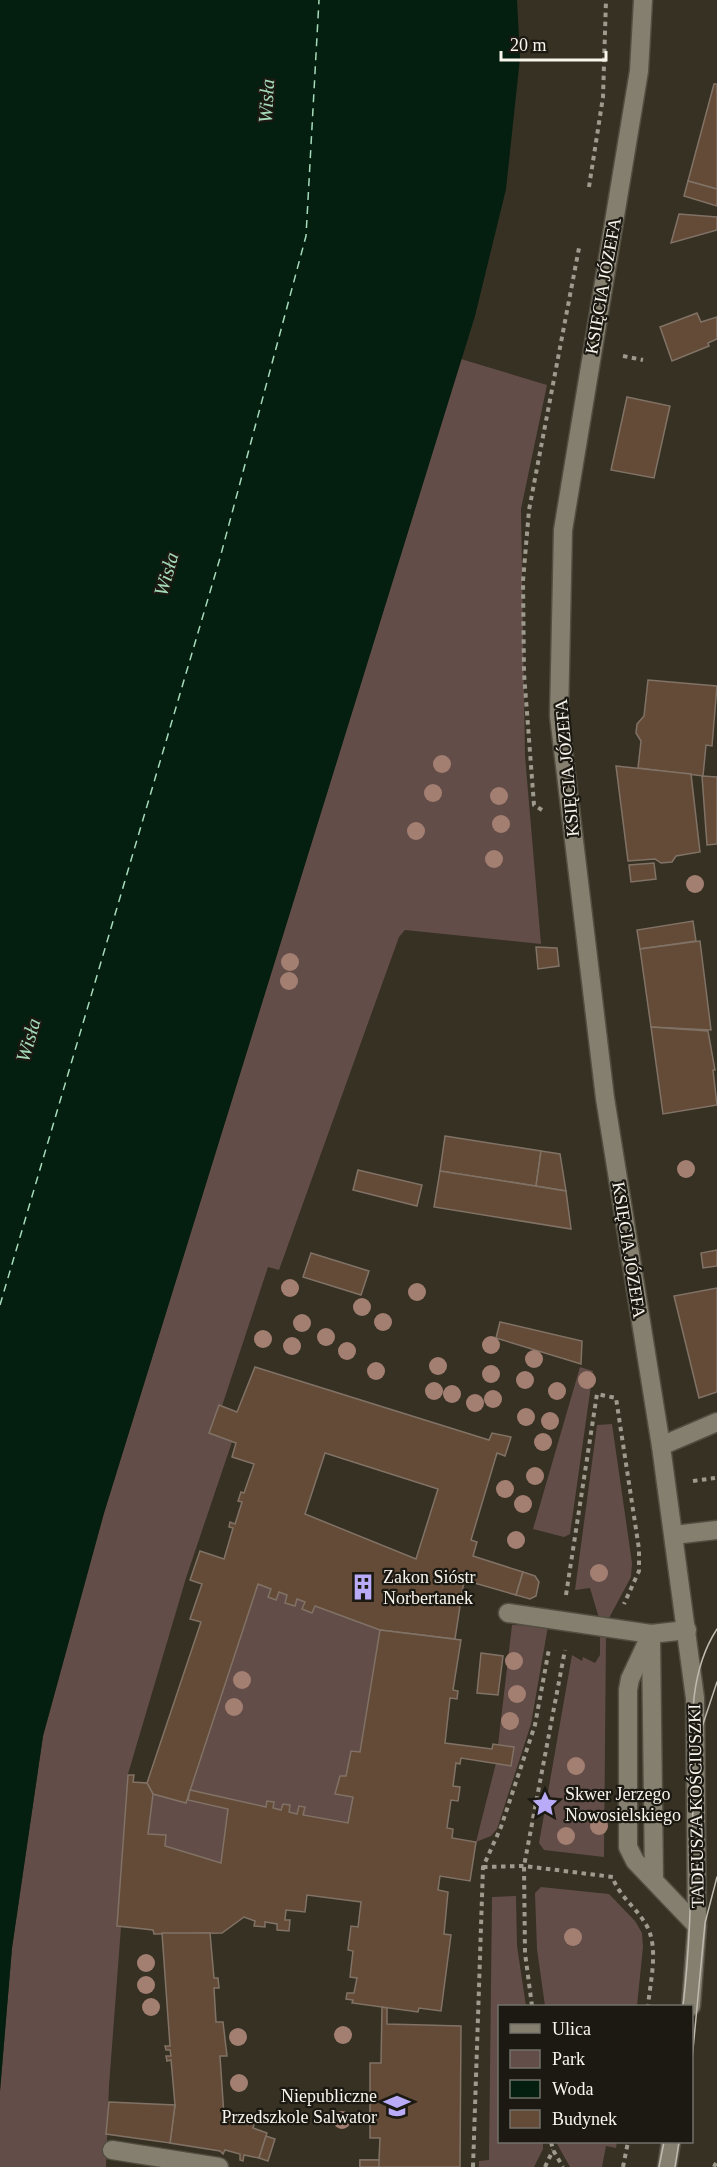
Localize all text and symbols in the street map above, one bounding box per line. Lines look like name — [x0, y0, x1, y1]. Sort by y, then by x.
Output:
scale bar — [501, 24, 606, 62]
text: 20 m — [510, 35, 547, 55]
water label: Wisła — [254, 78, 278, 124]
street label: KSIĘCIA JÓZEFA — [580, 216, 625, 356]
water label: Wisła — [149, 550, 183, 598]
street label: KSIĘCIA JÓZEFA — [550, 698, 583, 838]
water label: Wisła — [11, 1016, 45, 1064]
street label: KSIĘCIA JÓZEFA — [608, 1180, 651, 1320]
place label: Zakon Sióstr Norbertanek — [383, 1567, 476, 1608]
building icon: Zakon Sióstr Norbertanek — [348, 1572, 378, 1602]
street label: TADEUSZA KOŚCIUSZKI — [683, 1704, 708, 1908]
place label: Skwer Jerzego Nowosielskiego — [565, 1784, 681, 1825]
place icon: Skwer Jerzego Nowosielskiego — [530, 1789, 560, 1819]
legend — [498, 2005, 693, 2143]
text: Ulica — [552, 2019, 591, 2039]
text: Park — [552, 2049, 585, 2069]
text: Woda — [552, 2079, 594, 2099]
place label: Niepubliczne Przedszkole Salwator — [222, 2086, 377, 2127]
school or university icon: Niepubliczne Przedszkole Salwator — [382, 2091, 412, 2121]
text: Budynek — [552, 2109, 617, 2129]

